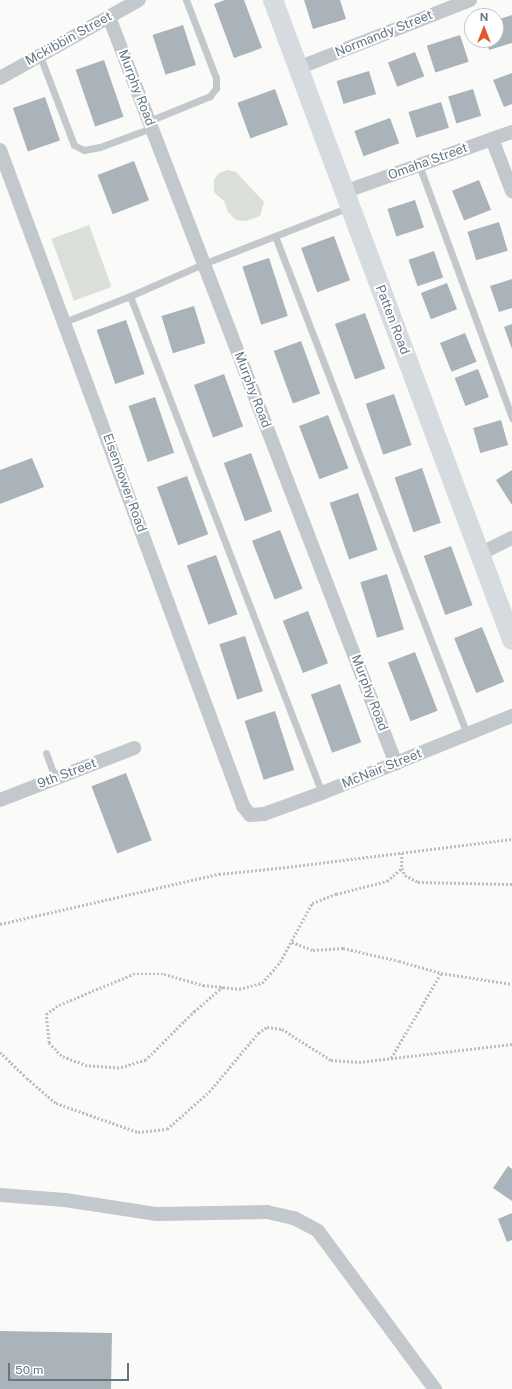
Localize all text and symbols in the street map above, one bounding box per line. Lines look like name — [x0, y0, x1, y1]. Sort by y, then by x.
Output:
street label: Normandy Street — [333, 7, 435, 61]
north arrow — [464, 8, 504, 48]
street label: Mckibbin Street — [23, 9, 115, 69]
text: N — [480, 11, 488, 23]
street label: Murphy Road — [114, 48, 158, 128]
street label: Omaha Street — [386, 140, 470, 184]
street label: Patten Road — [372, 283, 412, 357]
street label: Murphy Road — [230, 350, 274, 430]
street label: Eisenhower Road — [99, 432, 149, 534]
street label: Murphy Road — [347, 653, 391, 733]
street label: McNair Street — [340, 746, 424, 792]
street label: 9th Street — [35, 756, 99, 792]
scale bar — [10, 1355, 131, 1381]
text: 50 m — [15, 1363, 43, 1377]

